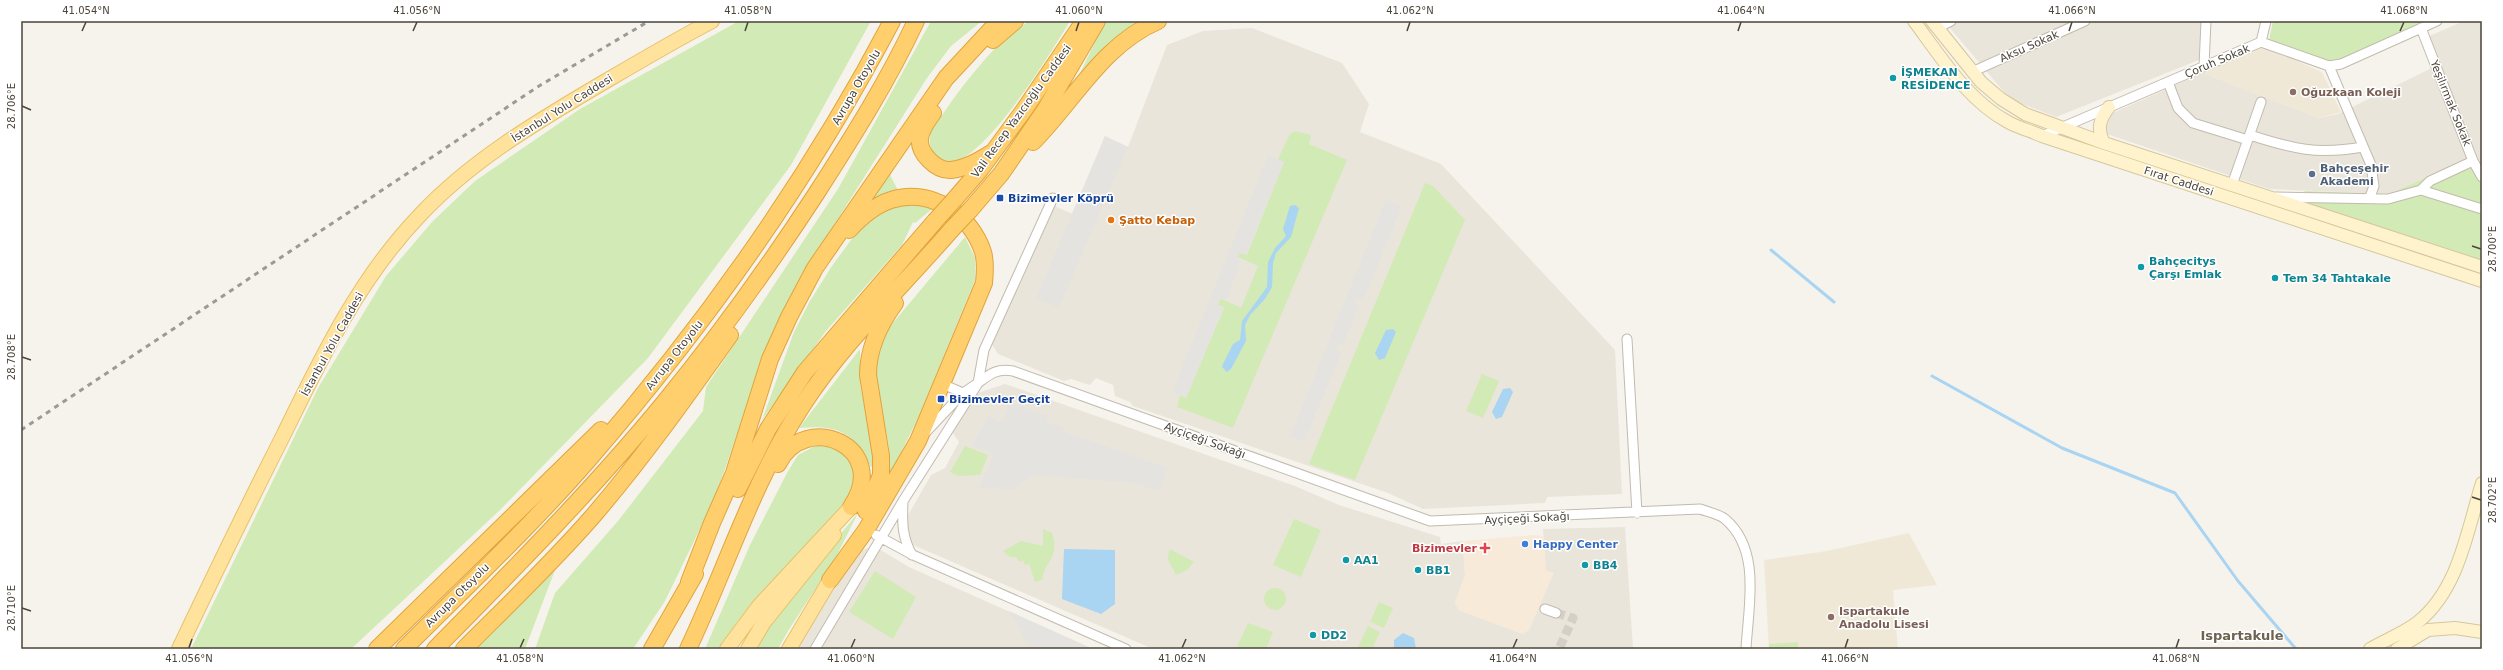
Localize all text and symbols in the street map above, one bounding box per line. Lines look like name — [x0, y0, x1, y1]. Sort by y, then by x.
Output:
text: 41.054°N — [62, 5, 110, 16]
text: 41.056°N — [393, 5, 441, 16]
text: 41.058°N — [724, 5, 772, 16]
text: 41.060°N — [1055, 5, 1103, 16]
text: 41.062°N — [1386, 5, 1434, 16]
text: 41.064°N — [1717, 5, 1765, 16]
text: 41.066°N — [2048, 5, 2096, 16]
text: 41.068°N — [2380, 5, 2428, 16]
street label: Aksu Sokak — [1998, 27, 2061, 65]
street label: Vali Recep Yazıcıoğlu Caddesi — [969, 42, 1074, 180]
street label: Çoruh Sokak — [2183, 42, 2252, 81]
street label: Avrupa Otoyolu — [830, 47, 883, 127]
street label: Yeşilırmak Sokak — [2427, 57, 2474, 149]
place label: İŞMEKAN RESİDENCE — [1901, 65, 1970, 92]
street label: İstanbul Yolu Caddesi — [509, 72, 615, 145]
marker: İŞMEKAN RESİDENCE — [1888, 73, 1898, 83]
text: 28.706°E — [6, 83, 17, 129]
place label: Oğuzkaan Koleji — [2301, 86, 2401, 99]
marker: Oğuzkaan Koleji — [2288, 87, 2298, 97]
place label: Bahçeşehir Akademi — [2320, 162, 2389, 188]
street label: Fırat Caddesi — [2142, 164, 2215, 199]
marker: Bahçeşehir Akademi — [2307, 169, 2317, 179]
place label: Bizimevler Köprü — [1008, 192, 1114, 205]
marker: Bizimevler Köprü — [995, 193, 1005, 203]
place label: Şatto Kebap — [1119, 214, 1195, 227]
marker: Şatto Kebap — [1106, 215, 1116, 225]
text: 28.700°E — [2487, 226, 2498, 272]
place label: Bahçecitys Çarşı Emlak — [2149, 255, 2222, 281]
marker: Bahçecitys Çarşı Emlak — [2136, 262, 2146, 272]
place label: Tem 34 Tahtakale — [2283, 272, 2391, 285]
marker: Tem 34 Tahtakale — [2270, 273, 2280, 283]
street label: İstanbul Yolu Caddesi — [298, 290, 366, 399]
street label: Avrupa Otoyolu — [643, 318, 706, 393]
text: 28.708°E — [6, 334, 17, 380]
place label: Bizimevler Geçit — [949, 393, 1050, 406]
marker: Bizimevler Geçit — [936, 394, 946, 404]
street label: Ayçiçeği Sokağı — [1162, 420, 1247, 461]
text: 28.702°E — [2487, 477, 2498, 523]
street label: Ayçiçeği Sokağı — [1484, 510, 1570, 527]
place label: Happy Center — [1533, 538, 1618, 551]
marker: Happy Center — [1520, 539, 1530, 549]
place label: Bizimevler — [1412, 542, 1478, 555]
marker: Bizimevler — [1480, 543, 1490, 553]
place label: AA1 — [1354, 554, 1379, 567]
marker: AA1 — [1341, 555, 1351, 565]
place label: BB4 — [1593, 559, 1618, 572]
marker: BB4 — [1580, 560, 1590, 570]
street label: Avrupa Otoyolu — [423, 561, 492, 630]
place label: BB1 — [1426, 564, 1450, 577]
marker: BB1 — [1413, 565, 1423, 575]
text: 28.710°E — [6, 585, 17, 631]
place label: Ispartakule Anadolu Lisesi — [1839, 605, 1929, 631]
marker: Ispartakule Anadolu Lisesi — [1826, 612, 1836, 622]
district label: Ispartakule — [2200, 628, 2284, 643]
place label: DD2 — [1321, 629, 1347, 642]
marker: DD2 — [1308, 630, 1318, 640]
text: 41.056°N — [165, 653, 213, 664]
text: 41.058°N — [496, 653, 544, 664]
text: 41.060°N — [827, 653, 875, 664]
text: 41.062°N — [1158, 653, 1206, 664]
text: 41.064°N — [1489, 653, 1537, 664]
text: 41.066°N — [1821, 653, 1869, 664]
text: 41.068°N — [2152, 653, 2200, 664]

